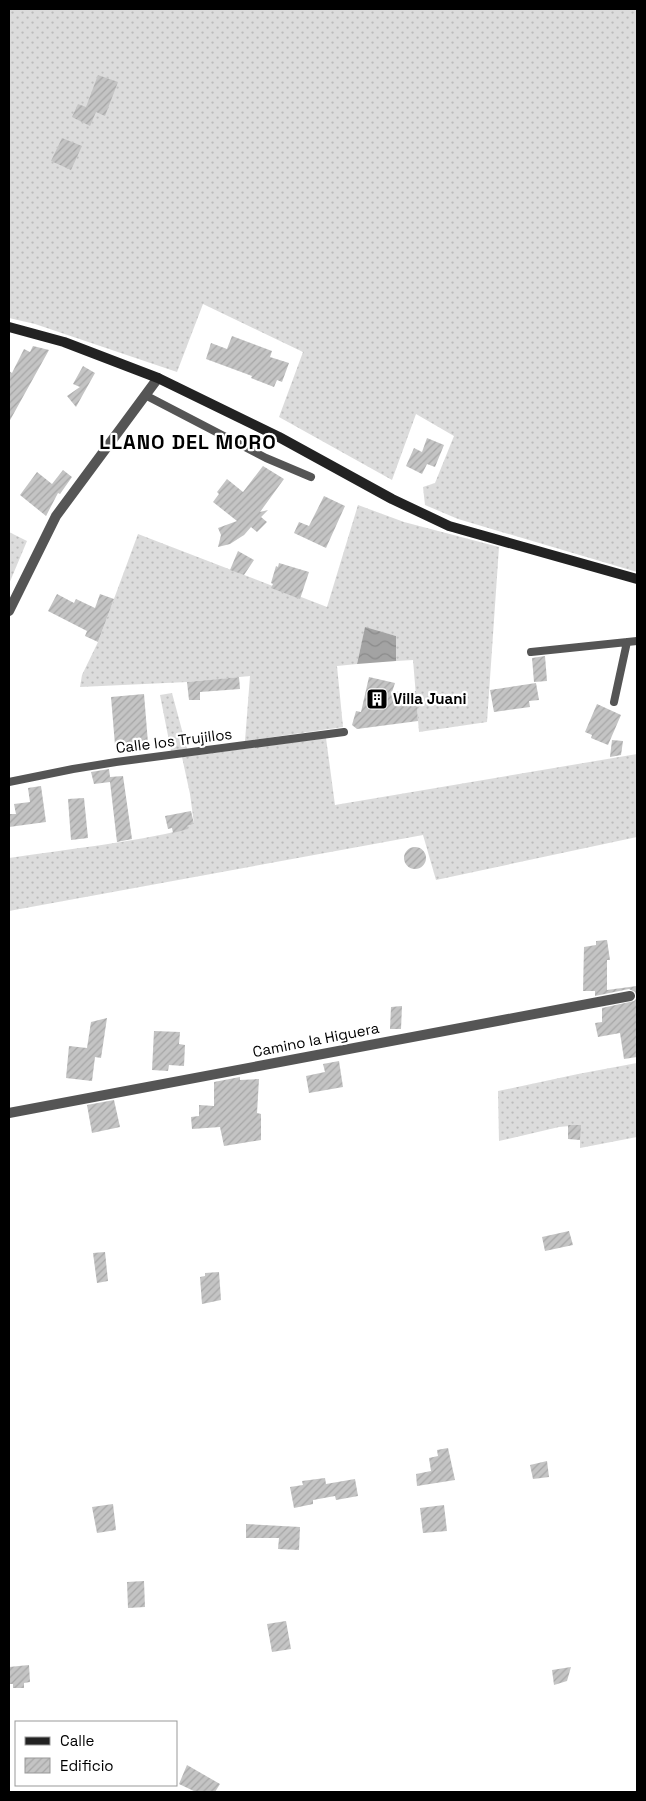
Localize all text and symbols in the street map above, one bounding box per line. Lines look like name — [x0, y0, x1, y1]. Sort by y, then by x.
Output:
district label: LLANO DEL MORO — [99, 429, 277, 455]
building icon: Villa Juani — [365, 687, 389, 711]
place label: Villa Juani — [393, 689, 467, 708]
street label: Calle los Trujillos — [115, 724, 233, 757]
street label: Camino la Higuera — [251, 1018, 381, 1061]
legend — [15, 1721, 178, 1786]
text: Calle — [60, 1731, 95, 1750]
text: Edificio — [60, 1756, 114, 1775]

